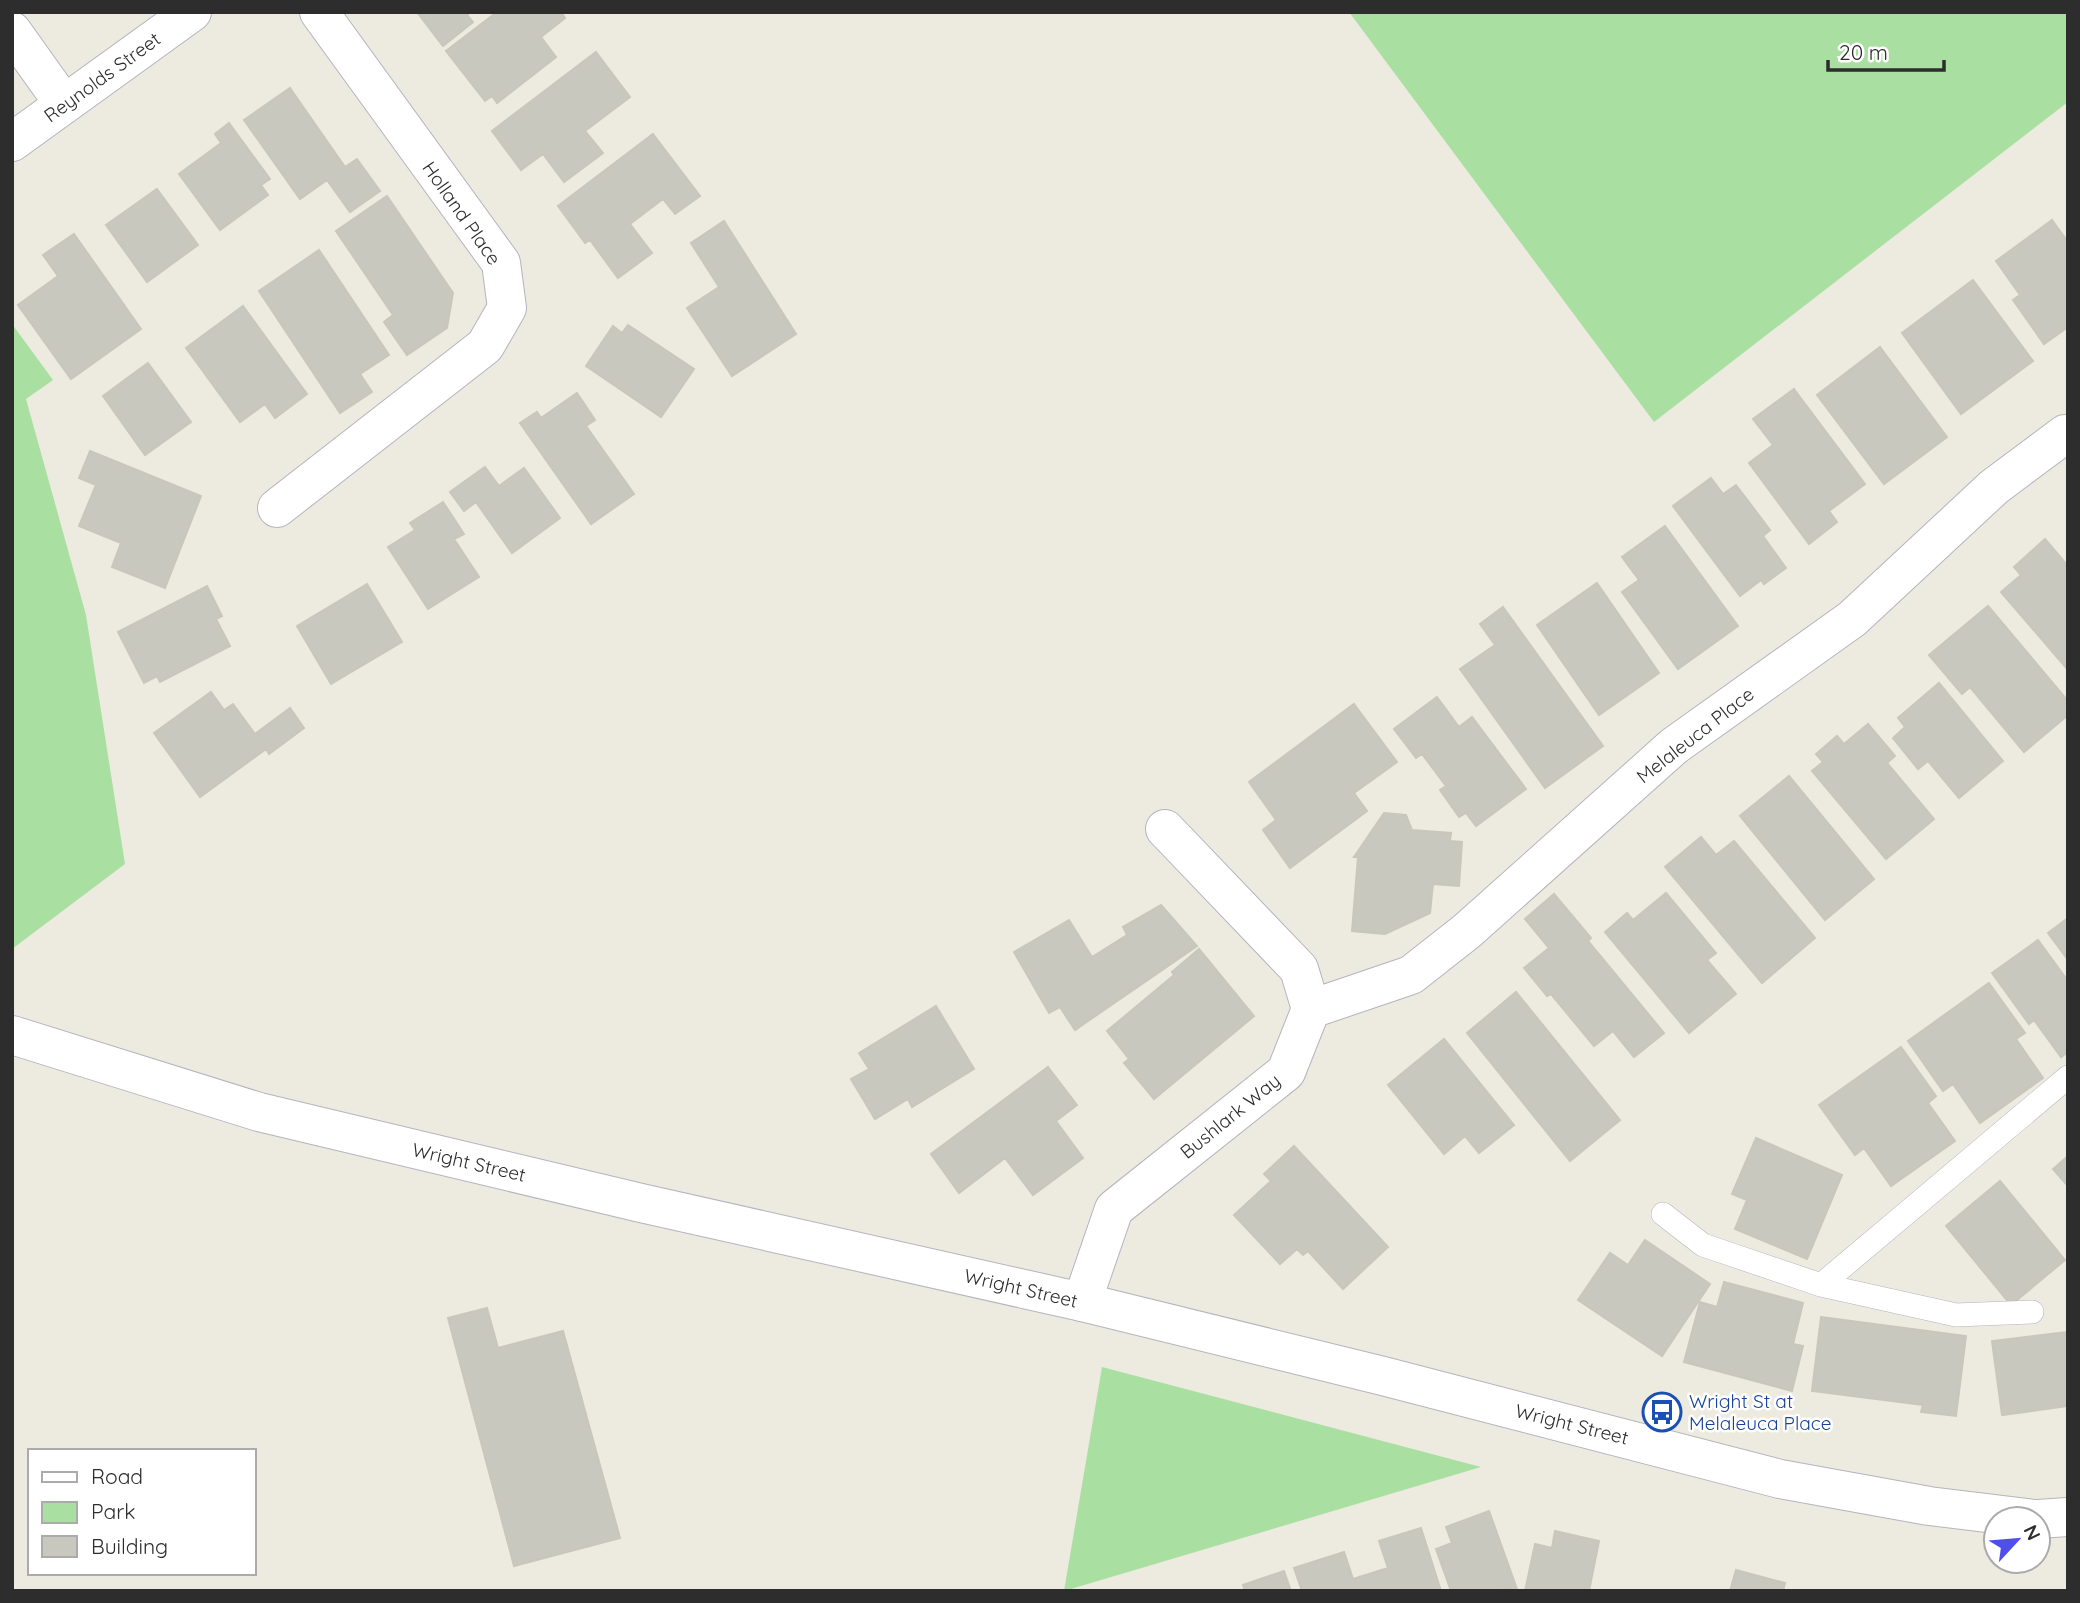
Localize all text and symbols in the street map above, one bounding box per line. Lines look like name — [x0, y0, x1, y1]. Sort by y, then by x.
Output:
street label: Reynolds Street — [39, 27, 165, 127]
scale bar — [1828, 28, 1944, 72]
text: 20 m — [1839, 39, 1888, 65]
street label: Holland Place — [418, 157, 506, 269]
street label: Melaleuca Place — [1632, 682, 1758, 788]
street label: Bushlark Way — [1175, 1068, 1285, 1164]
street label: Wright Street — [410, 1137, 528, 1187]
street label: Wright Street — [962, 1263, 1080, 1313]
place label: Wright St at Melaleuca Place — [1689, 1389, 1831, 1435]
bus stop icon: Wright St at Melaleuca Place — [1641, 1391, 1683, 1433]
street label: Wright Street — [1513, 1398, 1631, 1450]
legend — [28, 1449, 256, 1575]
text: Road — [91, 1463, 143, 1489]
text: Park — [91, 1498, 135, 1524]
north arrow — [1982, 1505, 2052, 1575]
text: N — [2018, 1521, 2046, 1544]
text: Building — [91, 1533, 168, 1559]

